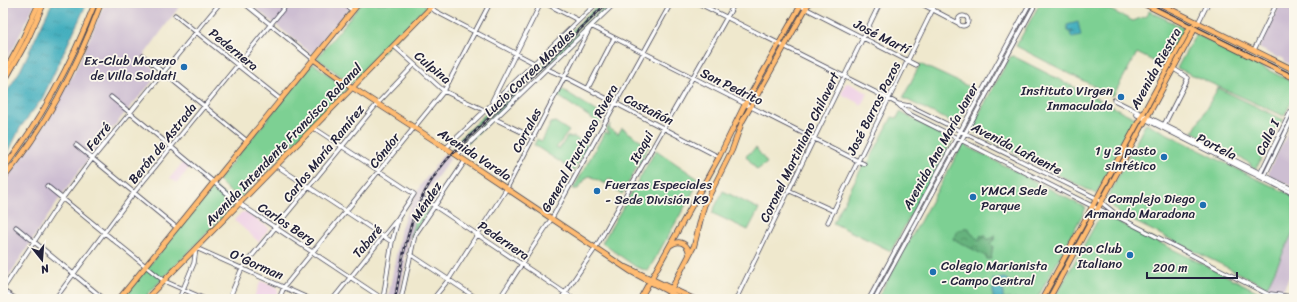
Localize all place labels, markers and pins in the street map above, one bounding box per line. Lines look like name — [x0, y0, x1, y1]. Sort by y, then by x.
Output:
place label: Ex-Club Moreno de Villa Soldati — [84, 49, 176, 87]
marker: Ex-Club Moreno de Villa Soldati — [179, 62, 189, 72]
place label: Instituto Virgen Inmaculada — [1020, 79, 1113, 117]
marker: Instituto Virgen Inmaculada — [1116, 92, 1126, 102]
place label: 1 y 2 pasto sintético — [1095, 139, 1157, 177]
marker: 1 y 2 pasto sintético — [1159, 152, 1169, 162]
place label: Fuerzas Especiales - Sede División K9 — [605, 173, 712, 211]
place label: YMCA Sede Parque — [981, 179, 1048, 217]
marker: Fuerzas Especiales - Sede División K9 — [592, 186, 602, 196]
place label: Complejo Diego Armando Maradona — [1084, 187, 1196, 225]
marker: YMCA Sede Parque — [968, 192, 978, 202]
marker: Complejo Diego Armando Maradona — [1198, 200, 1208, 210]
place label: Campo Club Italiano — [1055, 237, 1122, 275]
marker: Campo Club Italiano — [1125, 250, 1135, 260]
place label: Colegio Marianista - Campo Central — [941, 254, 1048, 292]
marker: Colegio Marianista - Campo Central — [928, 267, 938, 277]

